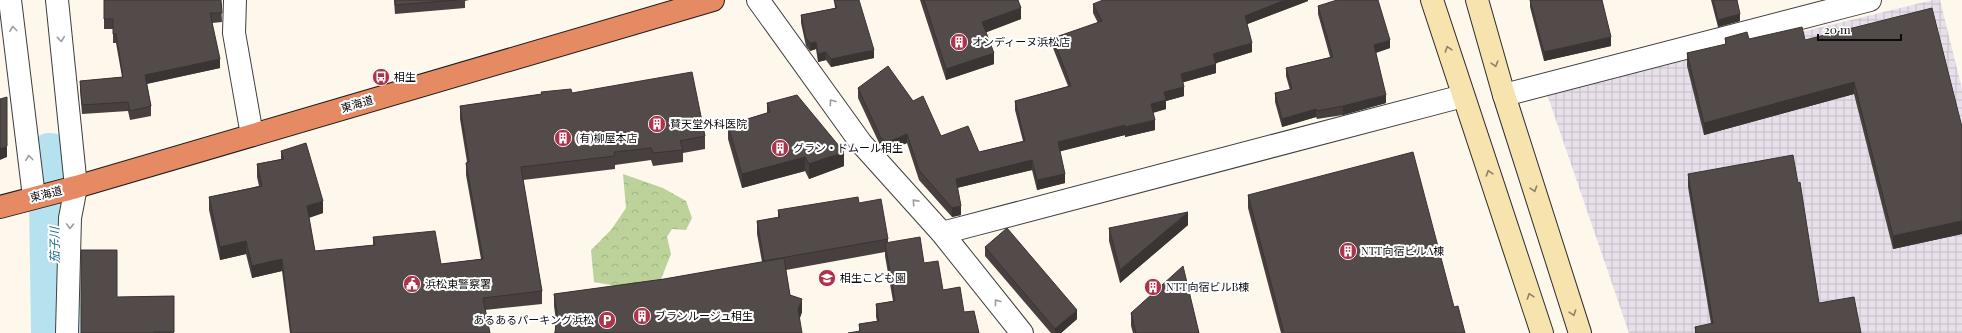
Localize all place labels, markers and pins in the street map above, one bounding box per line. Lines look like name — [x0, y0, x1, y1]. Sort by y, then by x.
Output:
building icon: オンディーヌ浜松店 — [949, 32, 969, 52]
place label: オンディーヌ浜松店 — [972, 34, 1070, 49]
bus stop icon: 相生 — [371, 67, 391, 87]
place label: 相生 — [394, 69, 416, 84]
building icon: 賛天堂外科医院 — [647, 114, 667, 134]
place label: 賛天堂外科医院 — [670, 116, 747, 131]
building icon: (有)柳屋本店 — [553, 128, 573, 148]
place label: (有)柳屋本店 — [576, 130, 637, 145]
building icon: グラン・ドムール相生 — [770, 138, 790, 158]
place label: グラン・ドムール相生 — [793, 140, 903, 155]
building icon: NTT向宿ビルA棟 — [1338, 241, 1358, 261]
place label: NTT向宿ビルA棟 — [1361, 243, 1444, 258]
school or university icon: 相生こども園 — [817, 268, 837, 288]
place label: 相生こども園 — [840, 270, 906, 285]
public building icon: 浜松東警察署 — [402, 274, 422, 294]
place label: 浜松東警察署 — [425, 276, 491, 291]
building icon: NTT向宿ビルB棟 — [1143, 277, 1163, 297]
place label: NTT向宿ビルB棟 — [1166, 279, 1249, 294]
building icon: ブランルージュ相生 — [632, 306, 652, 326]
place label: ブランルージュ相生 — [655, 308, 753, 323]
parking icon: あるあるパーキング浜松 — [597, 310, 617, 330]
place label: あるあるパーキング浜松 — [473, 312, 594, 327]

